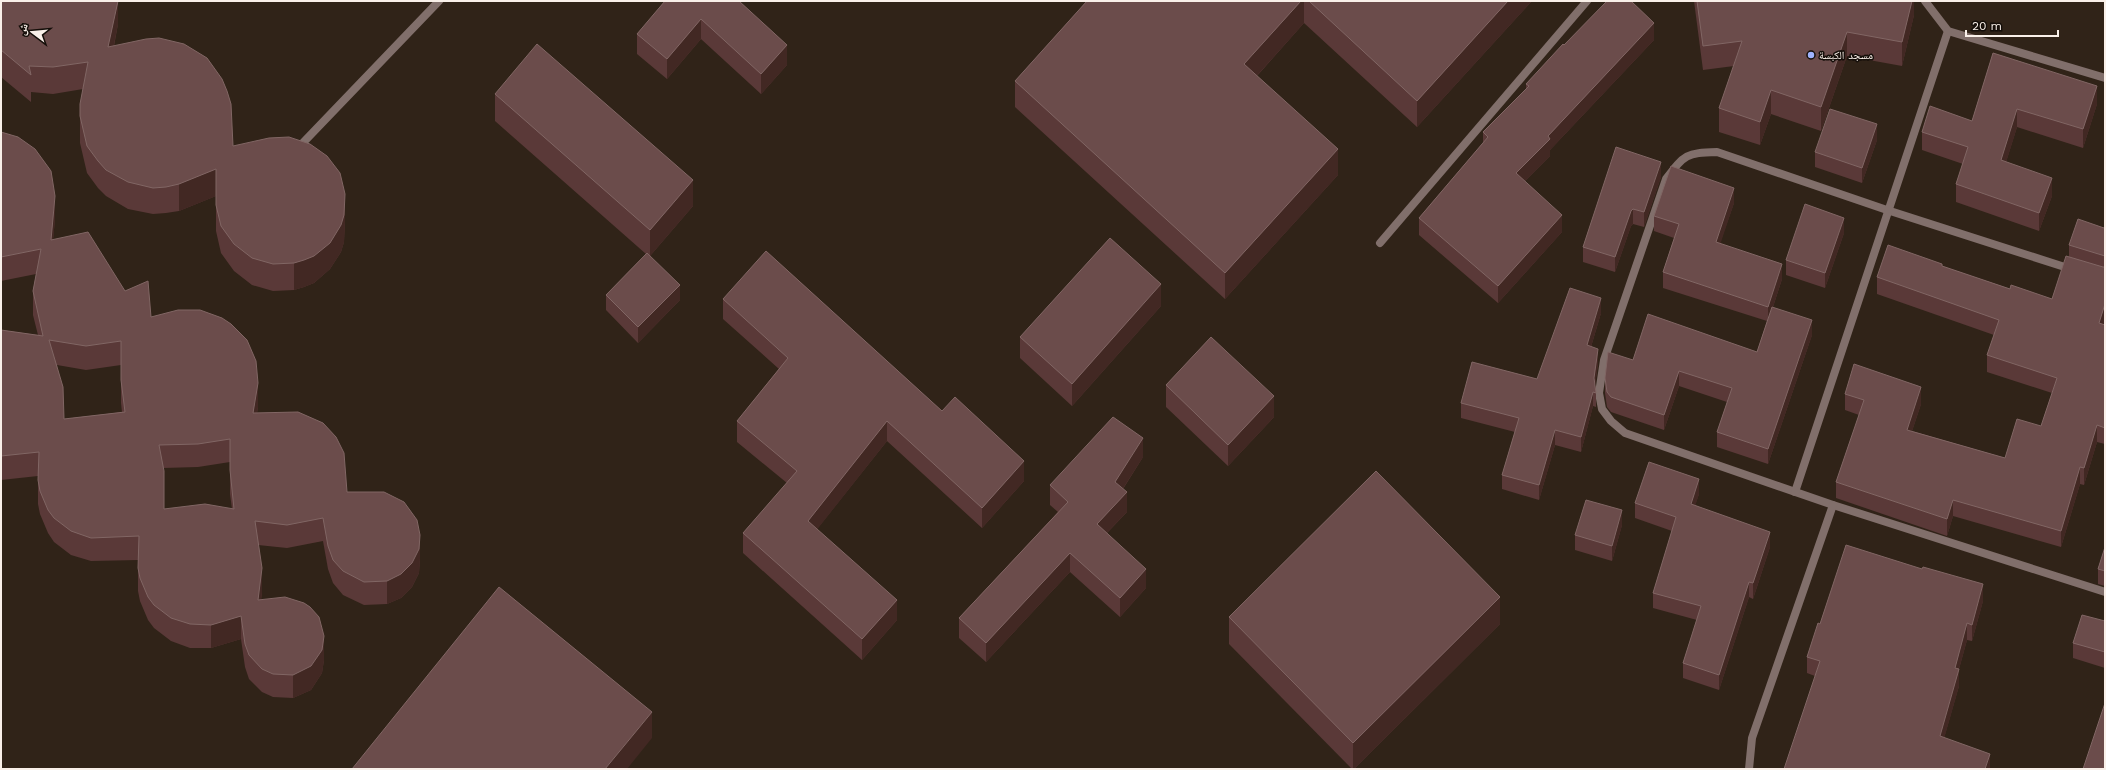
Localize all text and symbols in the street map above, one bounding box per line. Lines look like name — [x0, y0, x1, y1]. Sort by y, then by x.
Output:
north arrow — [12, 12, 52, 52]
scale bar — [1966, 12, 2058, 38]
text: 20 m — [1972, 19, 2002, 33]
text: ش — [15, 22, 32, 37]
place label: مسجد الكبسة — [1819, 49, 1873, 62]
marker: مسجد الكبسة — [1806, 50, 1816, 60]

